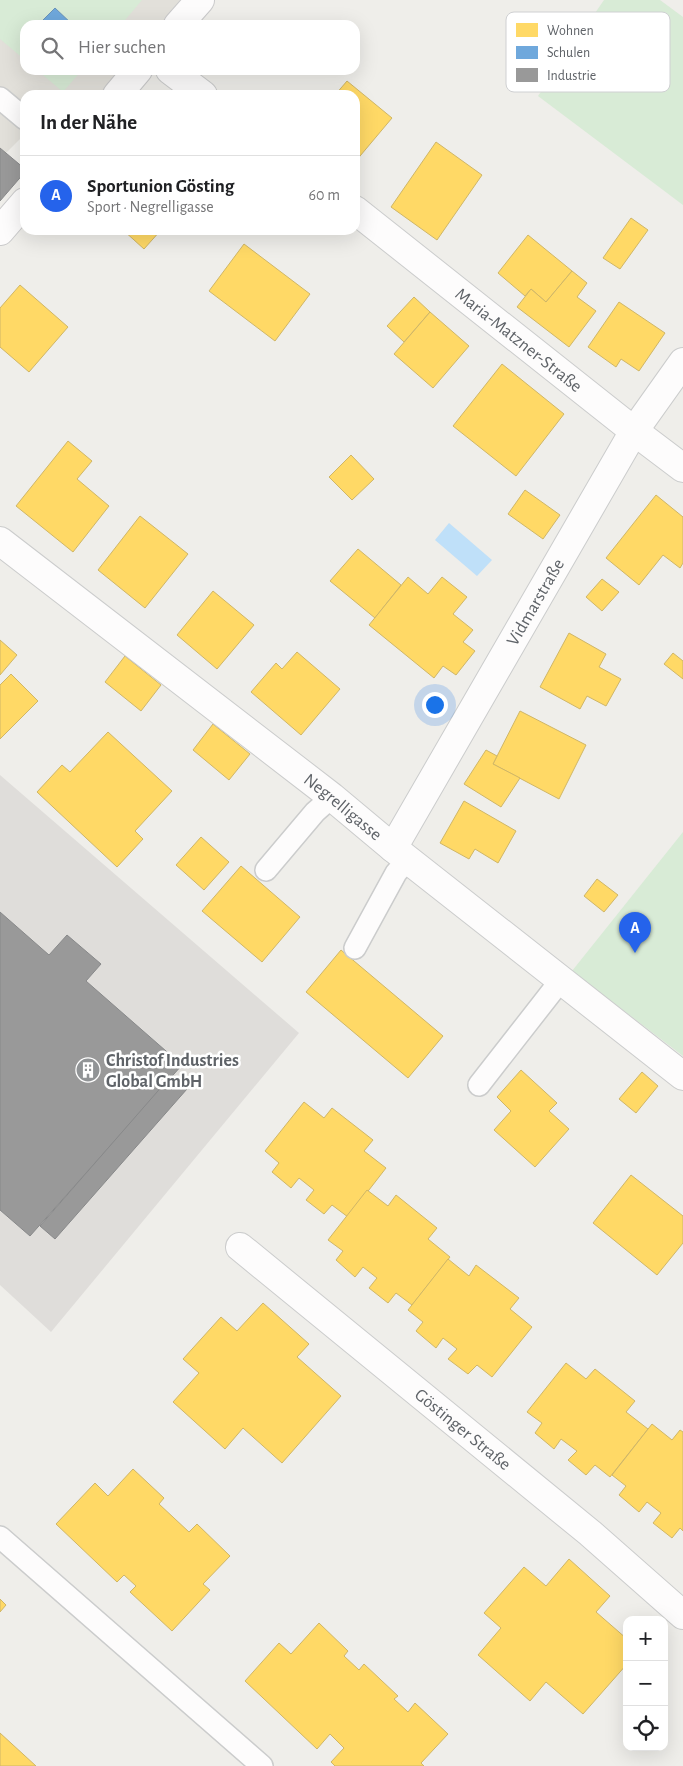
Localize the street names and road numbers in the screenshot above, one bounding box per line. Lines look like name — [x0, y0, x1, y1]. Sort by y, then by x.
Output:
street label: Maria-Matzner-Straße — [451, 285, 585, 396]
street label: Vidmarstraße — [504, 556, 568, 649]
street label: Negrelligasse — [300, 771, 385, 845]
street label: Göstinger Straße — [411, 1386, 514, 1474]

